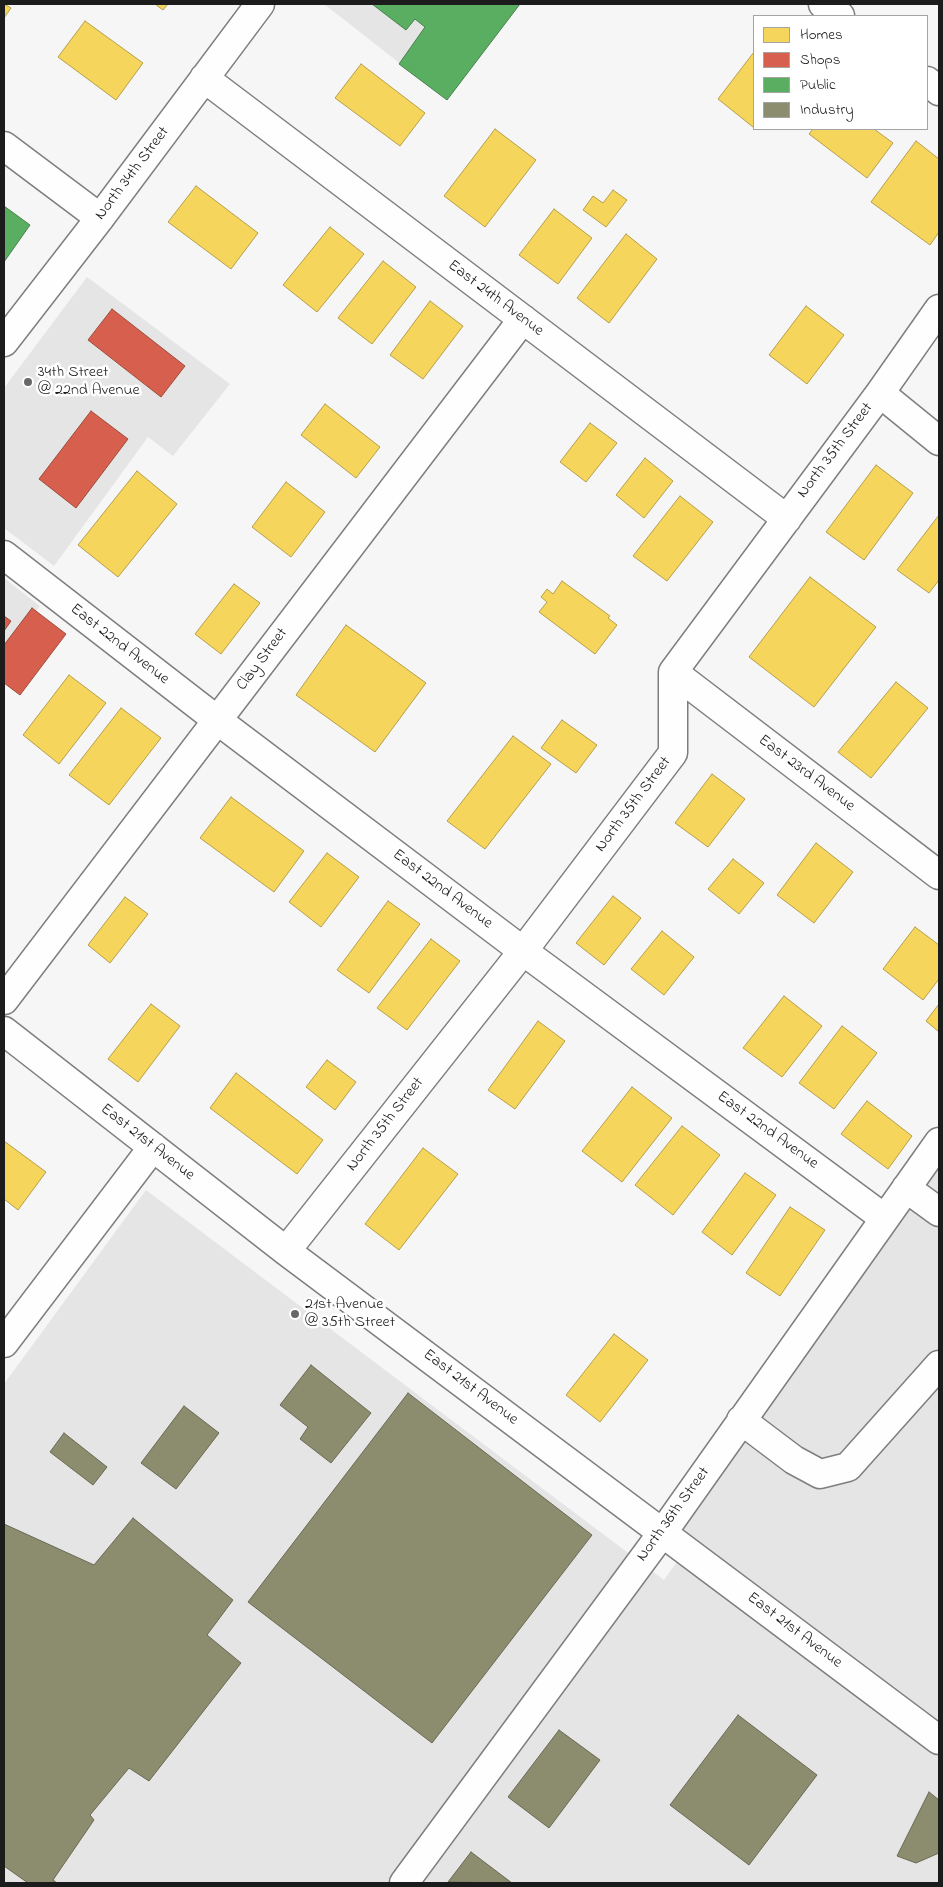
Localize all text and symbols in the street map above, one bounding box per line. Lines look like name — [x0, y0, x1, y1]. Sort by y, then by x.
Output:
legend — [753, 15, 928, 130]
text: Homes — [800, 24, 843, 46]
text: Shops — [800, 49, 840, 71]
text: Public — [800, 74, 836, 96]
text: Industry — [800, 99, 854, 121]
street label: North 34th Street — [92, 124, 174, 224]
street label: East 24th Avenue — [443, 257, 547, 341]
place label: 34th Street @ 22nd Avenue — [38, 363, 140, 401]
marker: 34th Street @ 22nd Avenue — [22, 376, 34, 388]
street label: North 35th Street — [794, 400, 878, 502]
street label: East 22nd Avenue — [66, 600, 172, 690]
street label: Clay Street — [233, 625, 293, 695]
street label: East 23rd Avenue — [754, 731, 858, 817]
street label: North 35th Street — [592, 754, 676, 856]
street label: East 22nd Avenue — [388, 846, 496, 934]
street label: North 35th Street — [343, 1074, 429, 1176]
street label: East 22nd Avenue — [713, 1088, 821, 1174]
street label: East 21st Avenue — [96, 1100, 198, 1186]
place label: 21st Avenue @ 35th Street — [305, 1295, 395, 1333]
marker: 21st Avenue @ 35th Street — [289, 1308, 301, 1320]
street label: East 21st Avenue — [419, 1346, 521, 1430]
street label: North 36th Street — [633, 1464, 715, 1566]
street label: East 21st Avenue — [743, 1589, 845, 1673]

